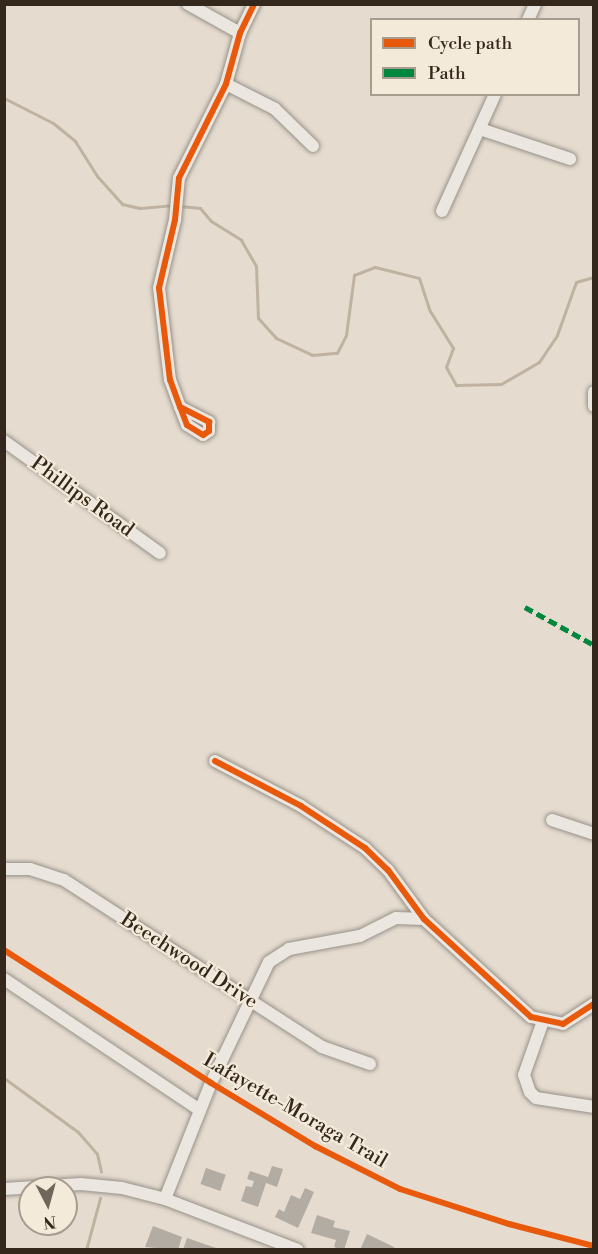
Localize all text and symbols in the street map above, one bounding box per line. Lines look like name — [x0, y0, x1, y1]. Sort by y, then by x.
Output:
legend — [370, 18, 580, 96]
text: Cycle path — [428, 32, 512, 55]
text: Path — [428, 62, 466, 85]
street label: Phillips Road — [26, 452, 138, 542]
street label: Beechwood Drive — [116, 908, 262, 1014]
street label: Lafayette-Moraga Trail — [199, 1048, 391, 1174]
north arrow — [18, 1176, 78, 1236]
text: N — [42, 1211, 57, 1233]

